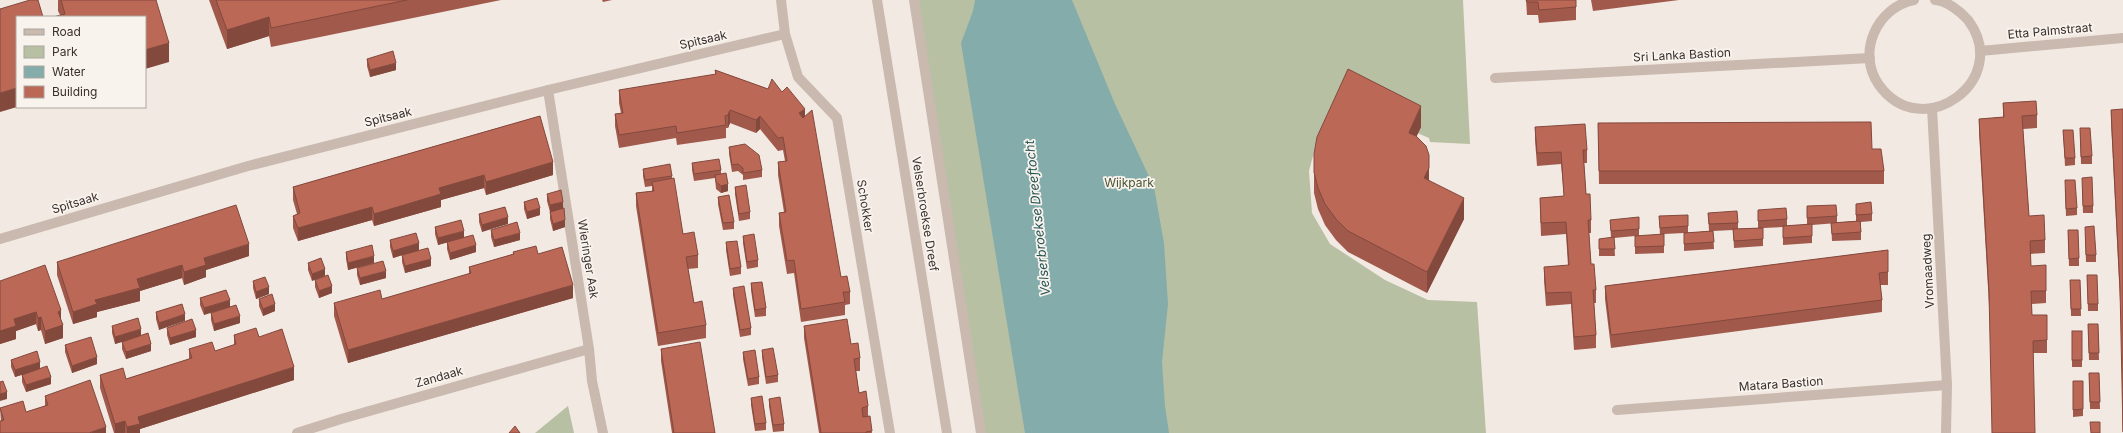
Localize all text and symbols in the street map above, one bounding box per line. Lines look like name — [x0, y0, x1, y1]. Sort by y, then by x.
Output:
legend — [16, 16, 146, 108]
street label: Etta Palmstraat — [2007, 19, 2093, 42]
text: Road — [52, 24, 81, 39]
street label: Spitsaak — [678, 27, 728, 52]
text: Park — [52, 44, 78, 59]
street label: Sri Lanka Bastion — [1633, 44, 1731, 65]
text: Water — [52, 64, 86, 79]
text: Building — [52, 84, 97, 99]
street label: Spitsaak — [363, 103, 413, 130]
water label: Velserbroekse Dreeftocht — [1021, 139, 1053, 297]
street label: Velserbroekse Dreef — [909, 155, 942, 273]
park label: Wijkpark — [1104, 175, 1154, 190]
street label: Schokker — [854, 178, 877, 234]
street label: Spitsaak — [50, 188, 100, 217]
street label: Wieringer Aak — [575, 218, 602, 300]
street label: Vromaadweg — [1918, 233, 1937, 309]
street label: Zandaak — [413, 362, 465, 390]
street label: Matara Bastion — [1738, 373, 1824, 394]

